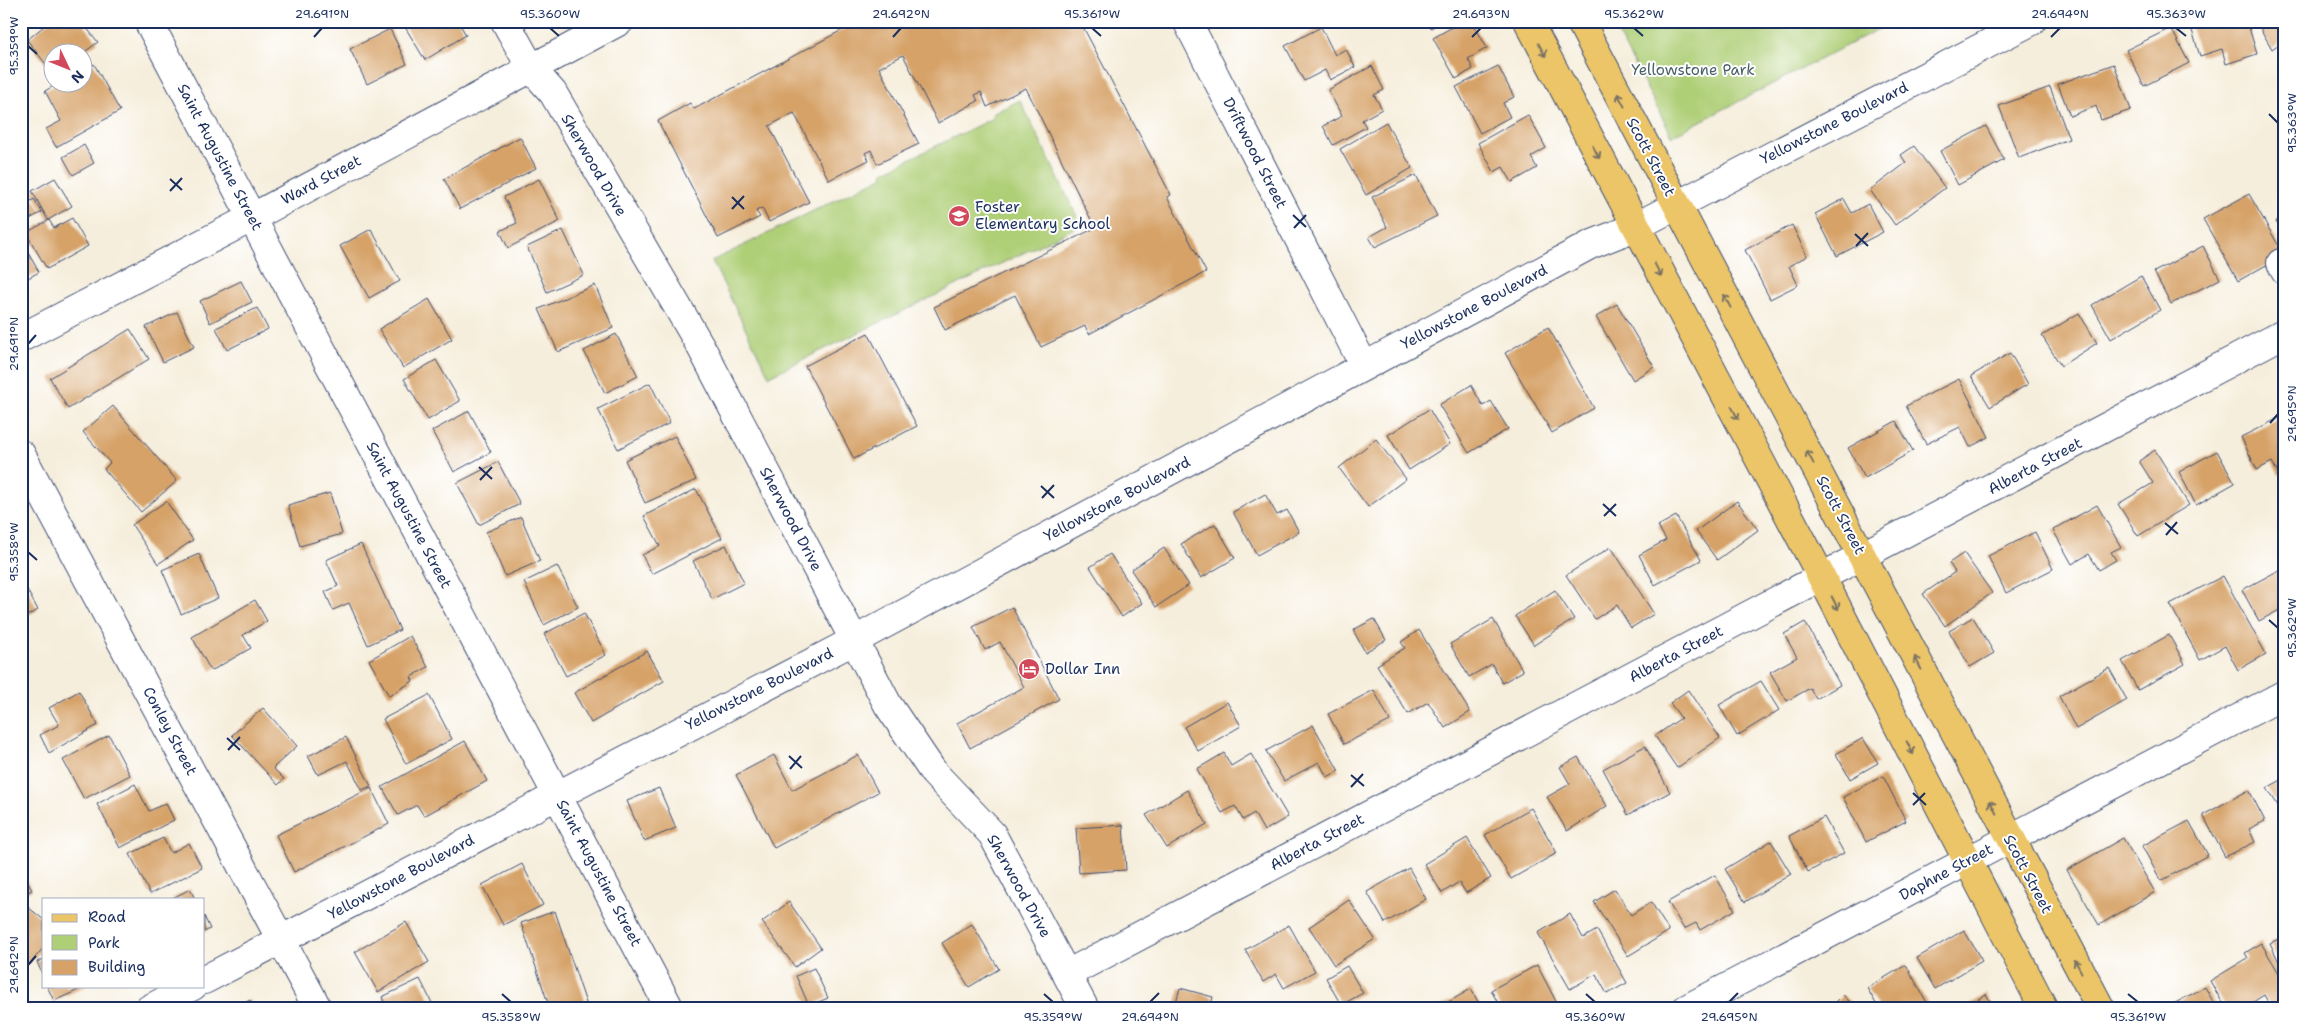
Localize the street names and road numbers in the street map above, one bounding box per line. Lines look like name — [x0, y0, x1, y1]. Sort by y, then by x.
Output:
street label: Yellowstone Boulevard — [1757, 77, 1912, 169]
street label: Saint Augustine Street — [173, 80, 267, 234]
street label: Driftwood Street — [1218, 94, 1292, 212]
street label: Sherwood Drive — [557, 110, 631, 220]
street label: Scott Street — [1622, 114, 1680, 200]
street label: Ward Street — [277, 150, 365, 210]
street label: Yellowstone Boulevard — [1397, 260, 1551, 354]
street label: Alberta Street — [1984, 433, 2086, 499]
street label: Saint Augustine Street — [362, 438, 456, 592]
street label: Yellowstone Boulevard — [1040, 452, 1194, 546]
street label: Sherwood Drive — [755, 463, 827, 575]
street label: Scott Street — [1812, 472, 1870, 558]
street label: Alberta Street — [1625, 621, 1727, 687]
street label: Yellowstone Boulevard — [682, 643, 837, 735]
street label: Conley Street — [138, 683, 202, 779]
street label: Saint Augustine Street — [552, 796, 646, 950]
street label: Alberta Street — [1266, 809, 1368, 875]
street label: Yellowstone Boulevard — [324, 830, 478, 924]
street label: Sherwood Drive — [982, 831, 1056, 941]
street label: Scott Street — [1999, 831, 2057, 917]
street label: Daphne Street — [1896, 839, 1996, 905]

